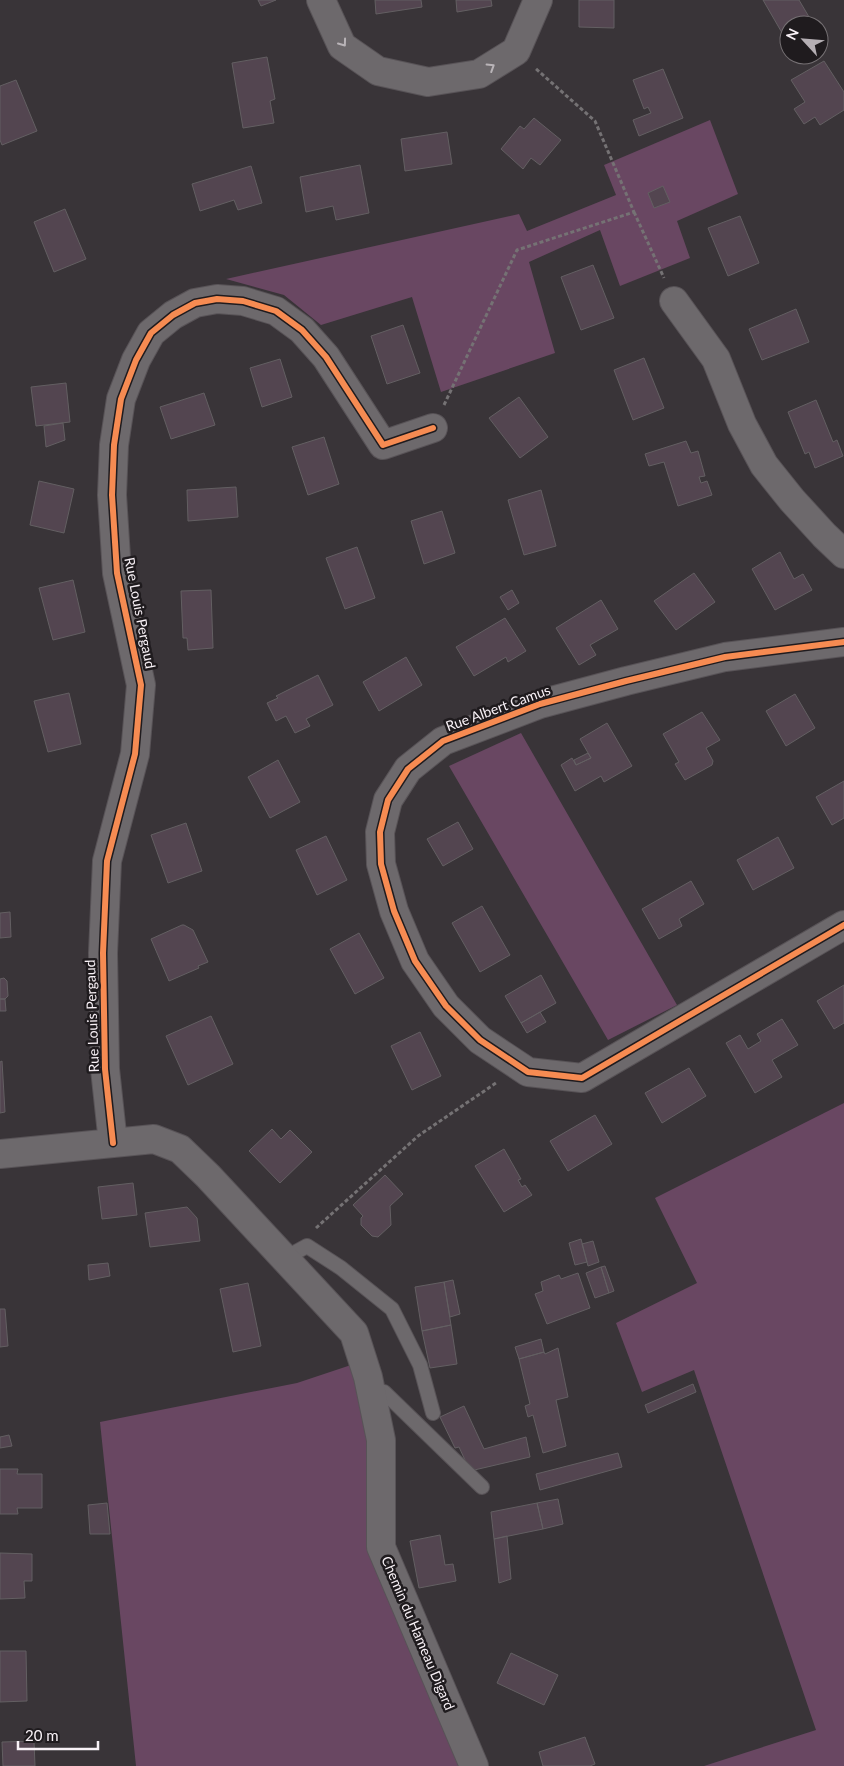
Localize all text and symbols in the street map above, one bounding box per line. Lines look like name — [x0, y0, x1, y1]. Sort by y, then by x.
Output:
north arrow — [779, 15, 829, 65]
text: N — [782, 26, 802, 43]
one-way arrow — [337, 37, 346, 47]
one-way arrow — [485, 63, 494, 73]
street label: Rue Louis Pergaud — [121, 556, 160, 670]
street label: Rue Albert Camus — [443, 681, 553, 734]
street label: Rue Louis Pergaud — [81, 959, 102, 1073]
street label: Chemin du Hameau Digard — [378, 1553, 459, 1712]
scale bar — [18, 1718, 98, 1750]
text: 20 m — [25, 1726, 59, 1744]

